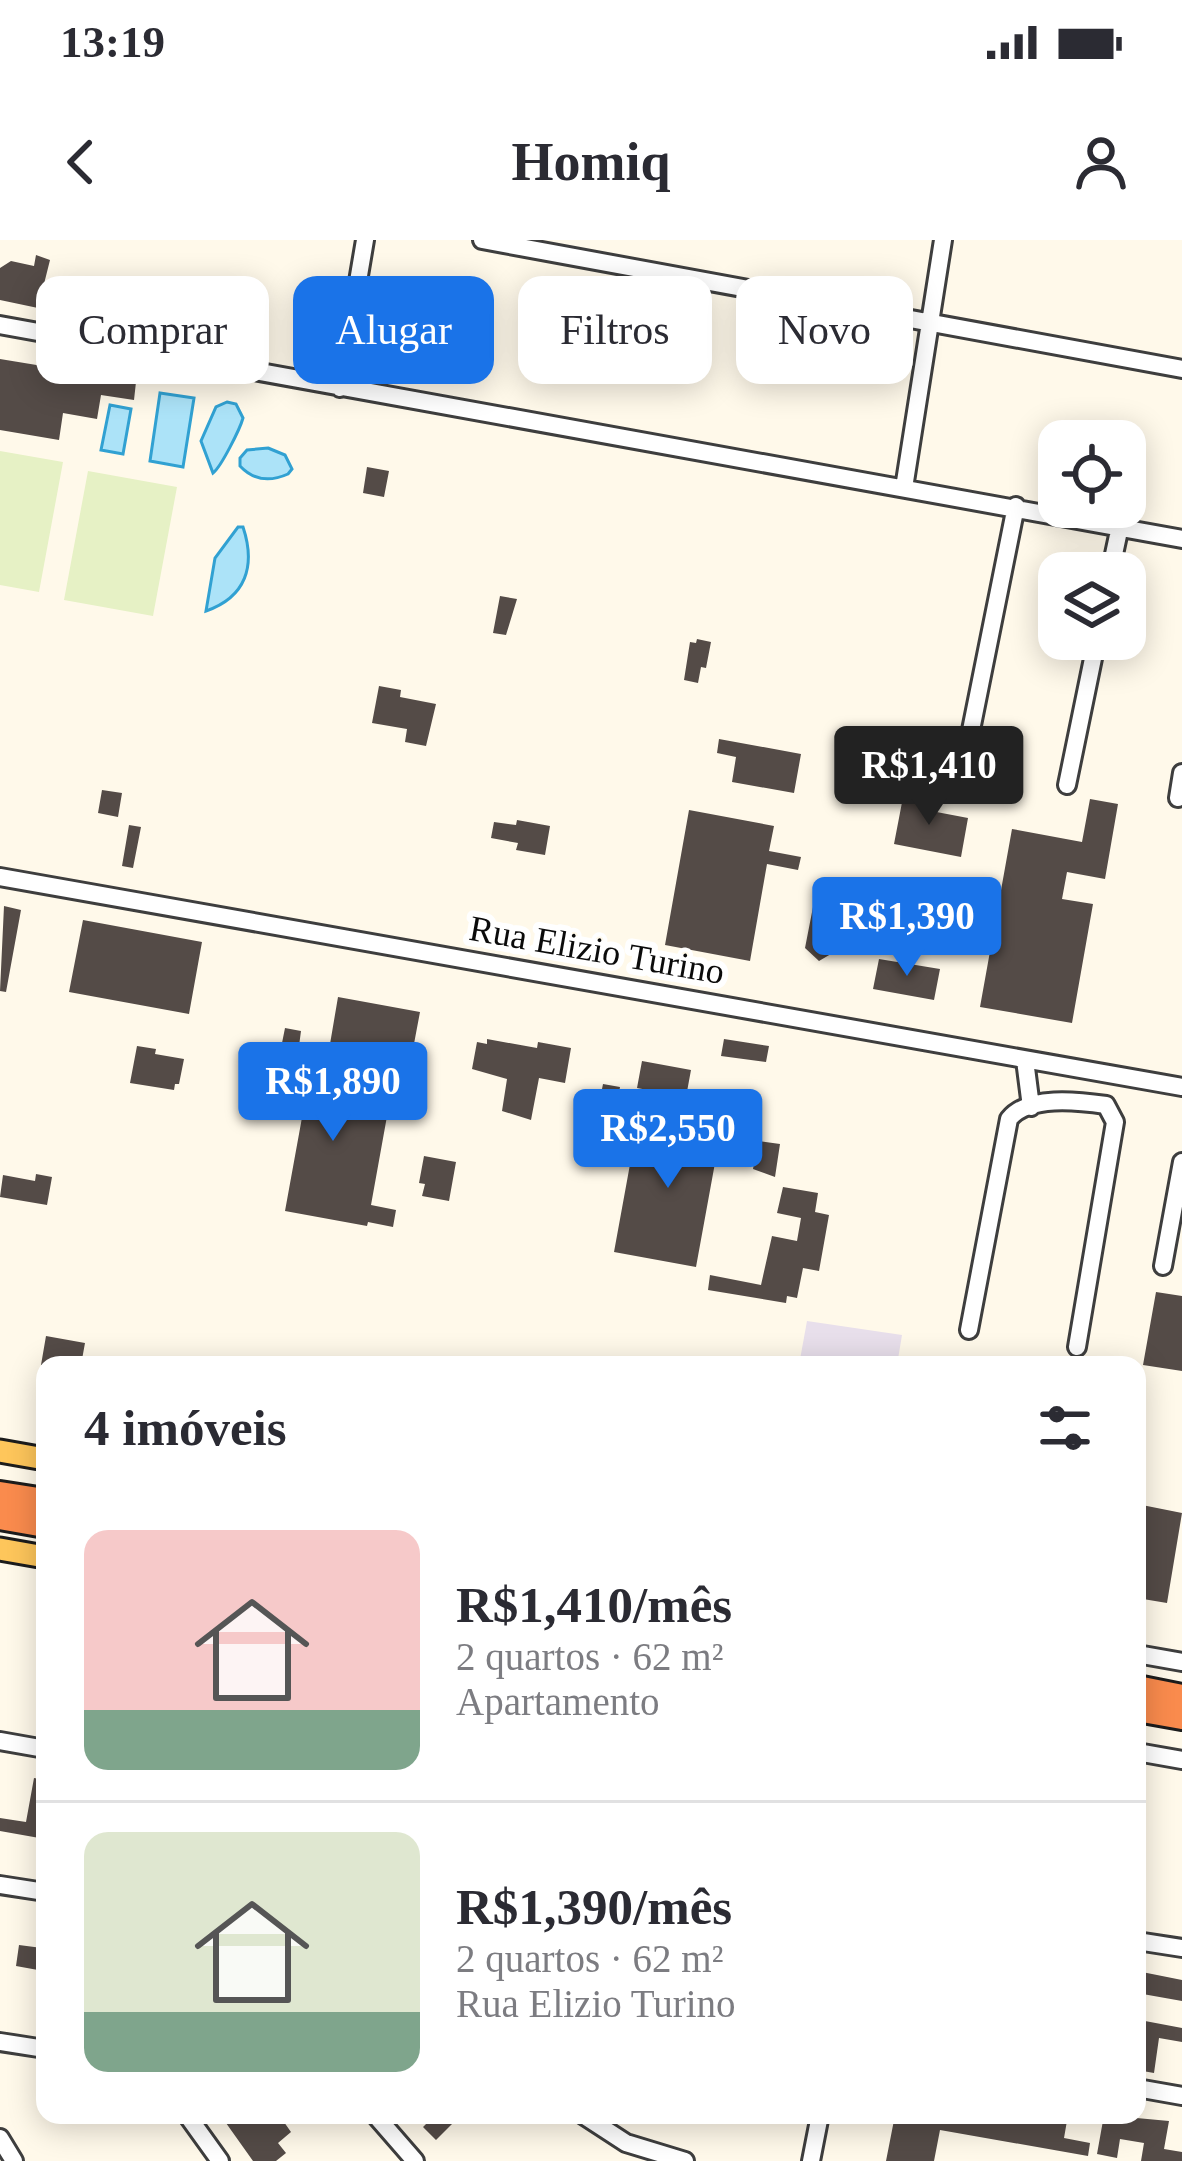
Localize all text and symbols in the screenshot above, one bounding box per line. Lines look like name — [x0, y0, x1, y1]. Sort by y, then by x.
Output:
text: 13:19 — [60, 17, 165, 67]
icon: back — [48, 129, 114, 195]
icon: person — [1068, 129, 1134, 195]
text: Homiq — [511, 132, 671, 192]
chip: Comprar — [36, 276, 269, 384]
chip: Alugar — [293, 276, 494, 384]
chip: Filtros — [518, 276, 712, 384]
chip: Novo — [736, 276, 913, 384]
map controls — [1038, 420, 1146, 660]
button: locate — [1038, 420, 1146, 528]
button: layers — [1038, 552, 1146, 660]
pin: R$1,410 — [818, 726, 1040, 828]
text: R$1,410 — [861, 743, 997, 786]
pin: R$1,390 — [796, 877, 1018, 979]
text: R$1,390 — [839, 894, 975, 937]
street label: Rua Elizio Turino — [466, 908, 728, 992]
pin: R$1,890 — [222, 1042, 444, 1144]
text: R$1,890 — [265, 1059, 401, 1102]
pin: R$2,550 — [557, 1089, 779, 1191]
text: R$2,550 — [600, 1106, 736, 1149]
icon: filters — [1032, 1395, 1098, 1461]
text: 4 imóveis — [84, 1400, 287, 1456]
text: R$1,410/mês — [456, 1577, 732, 1633]
icon: home — [180, 1578, 324, 1722]
text: 2 quartos · 62 m² — [456, 1635, 723, 1678]
text: Apartamento — [456, 1680, 660, 1723]
text: R$1,390/mês — [456, 1879, 732, 1935]
icon: home — [180, 1880, 324, 2024]
text: 2 quartos · 62 m² — [456, 1937, 723, 1980]
text: Rua Elizio Turino — [456, 1982, 736, 2025]

